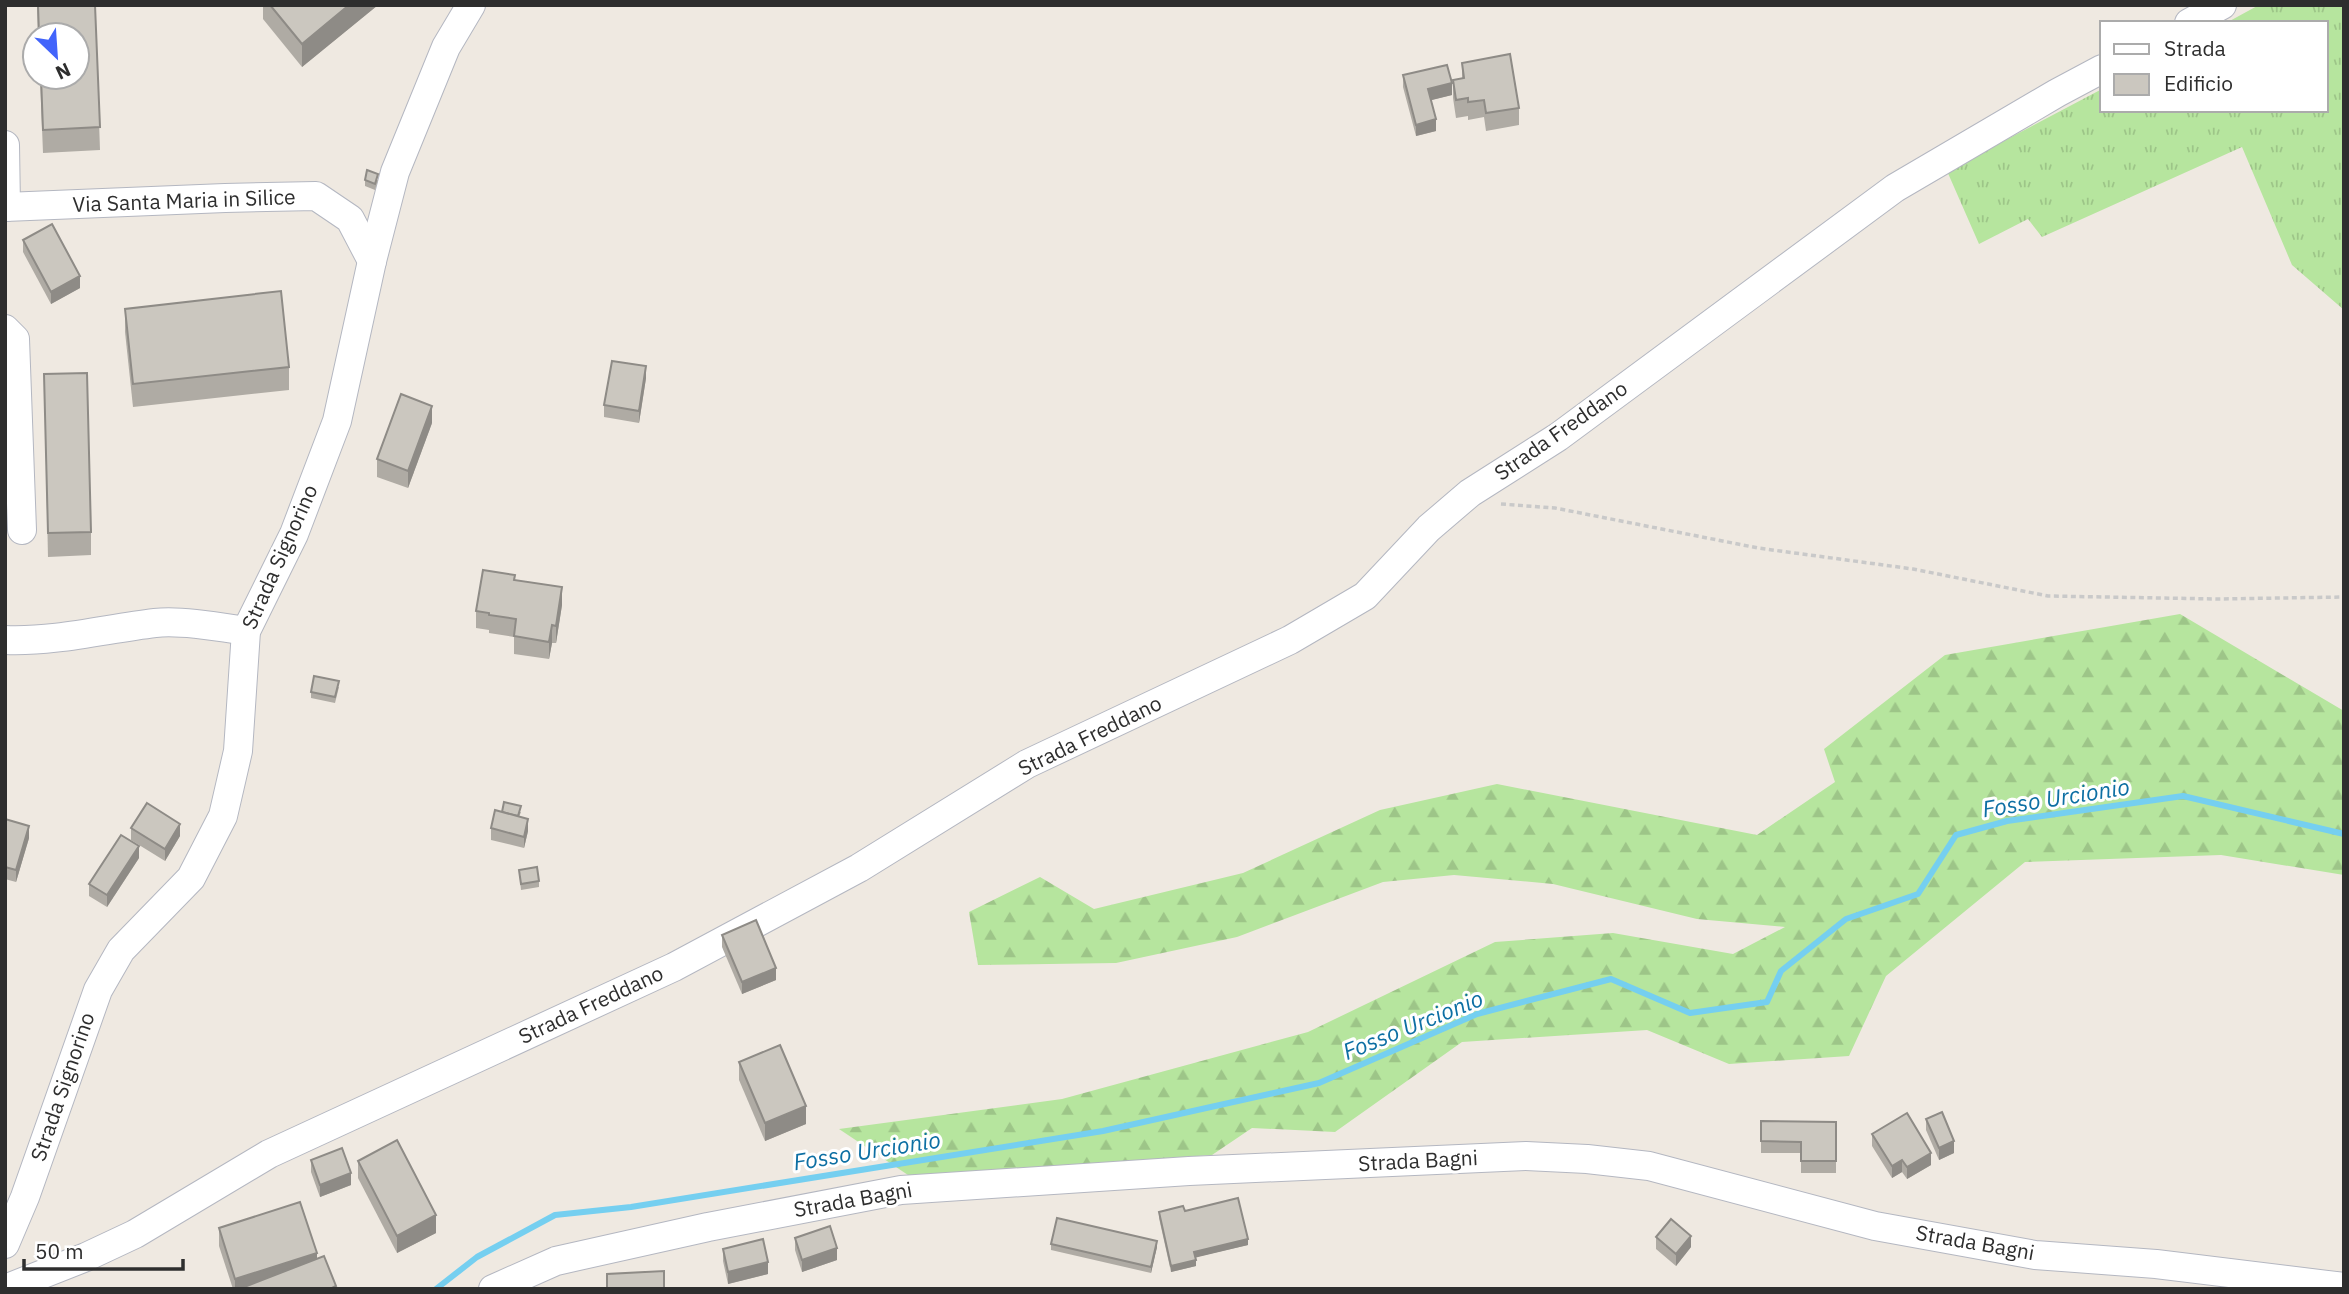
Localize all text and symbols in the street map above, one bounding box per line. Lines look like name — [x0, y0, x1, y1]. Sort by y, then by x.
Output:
north arrow — [21, 21, 91, 91]
legend — [2100, 21, 2328, 112]
text: Strada — [2164, 34, 2226, 62]
text: N — [52, 58, 74, 85]
text: Edificio — [2164, 69, 2233, 97]
street label: Via Santa Maria in Silice — [72, 182, 296, 218]
street label: Strada Freddano — [1488, 374, 1633, 487]
street label: Strada Signorino — [235, 480, 324, 633]
street label: Strada Freddano — [1013, 688, 1166, 782]
water label: Fosso Urcionio — [1980, 771, 2132, 823]
street label: Strada Freddano — [514, 958, 667, 1050]
water label: Fosso Urcionio — [1338, 982, 1487, 1066]
street label: Strada Signorino — [23, 1009, 101, 1165]
water label: Fosso Urcionio — [791, 1124, 943, 1176]
street label: Strada Bagni — [1357, 1143, 1479, 1177]
street label: Strada Bagni — [791, 1175, 914, 1223]
street label: Strada Bagni — [1914, 1218, 2037, 1266]
scale bar — [24, 1228, 184, 1272]
text: 50 m — [35, 1237, 84, 1265]

